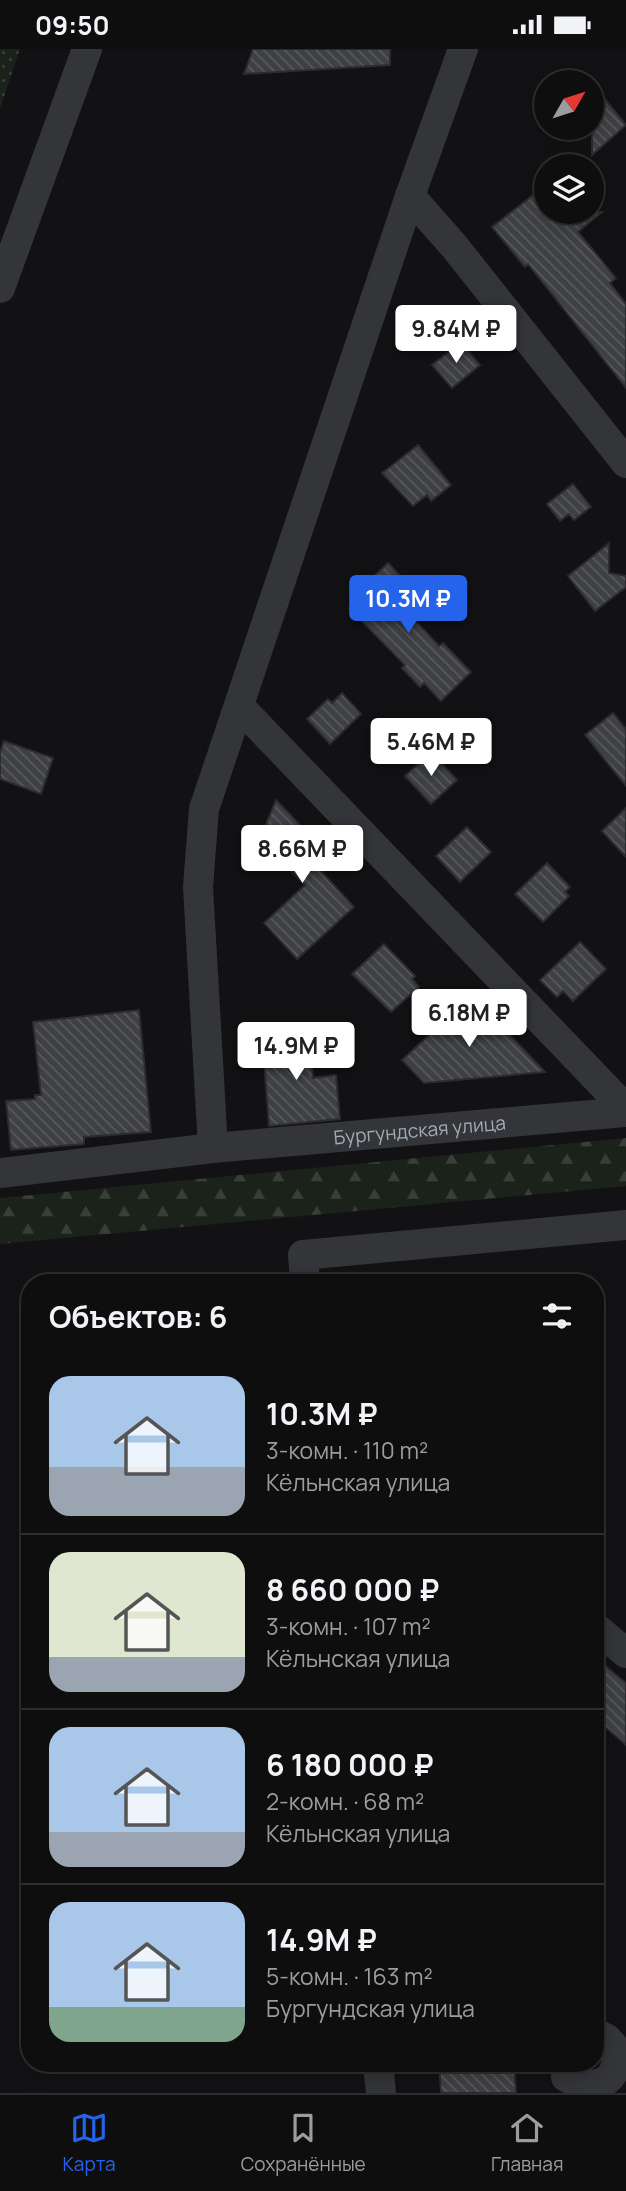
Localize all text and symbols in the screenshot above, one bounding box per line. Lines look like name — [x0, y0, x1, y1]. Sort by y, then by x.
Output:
text: 09:50 — [35, 7, 110, 43]
north arrow — [534, 70, 604, 140]
map controls — [534, 70, 604, 224]
button: layers — [534, 154, 604, 224]
pin: 9.84M ₽ — [391, 305, 521, 365]
text: 9.84M ₽ — [411, 312, 501, 344]
pin: 10.3M ₽ — [343, 575, 473, 635]
text: 10.3M ₽ — [365, 582, 451, 614]
pin: 5.46M ₽ — [366, 719, 496, 778]
text: 5.46M ₽ — [387, 725, 475, 757]
pin: 8.66M ₽ — [237, 825, 367, 885]
text: 8.66M ₽ — [257, 832, 347, 864]
pin: 6.18M ₽ — [404, 989, 534, 1049]
text: 6.18M ₽ — [428, 996, 510, 1028]
pin: 14.9M ₽ — [231, 1023, 361, 1082]
text: 14.9M ₽ — [254, 1029, 338, 1061]
street label: Бургундская улица — [333, 1110, 507, 1150]
text: Объектов: 6 — [49, 1296, 227, 1337]
icon: filters — [538, 1297, 576, 1335]
text: 10.3M ₽ — [266, 1393, 378, 1434]
icon: home — [105, 1404, 189, 1488]
text: 3-комн. · 110 m² — [266, 1434, 428, 1466]
text: Кёльнская улица — [266, 1466, 450, 1498]
text: 8 660 000 ₽ — [266, 1569, 439, 1610]
icon: home — [105, 1580, 189, 1664]
text: 3-комн. · 107 m² — [266, 1610, 431, 1642]
text: Кёльнская улица — [266, 1642, 450, 1674]
text: 6 180 000 ₽ — [266, 1744, 434, 1785]
icon: home — [105, 1755, 189, 1839]
text: 2-комн. · 68 m² — [266, 1785, 424, 1817]
text: Кёльнская улица — [266, 1817, 450, 1849]
text: 14.9M ₽ — [266, 1919, 377, 1960]
icon: home — [105, 1930, 189, 2014]
text: 5-комн. · 163 m² — [266, 1960, 433, 1992]
text: Бургундская улица — [266, 1992, 475, 2024]
tab: Карта — [63, 2109, 115, 2177]
tab: Сохранённые — [241, 2109, 366, 2177]
tab: Главная — [491, 2109, 563, 2177]

